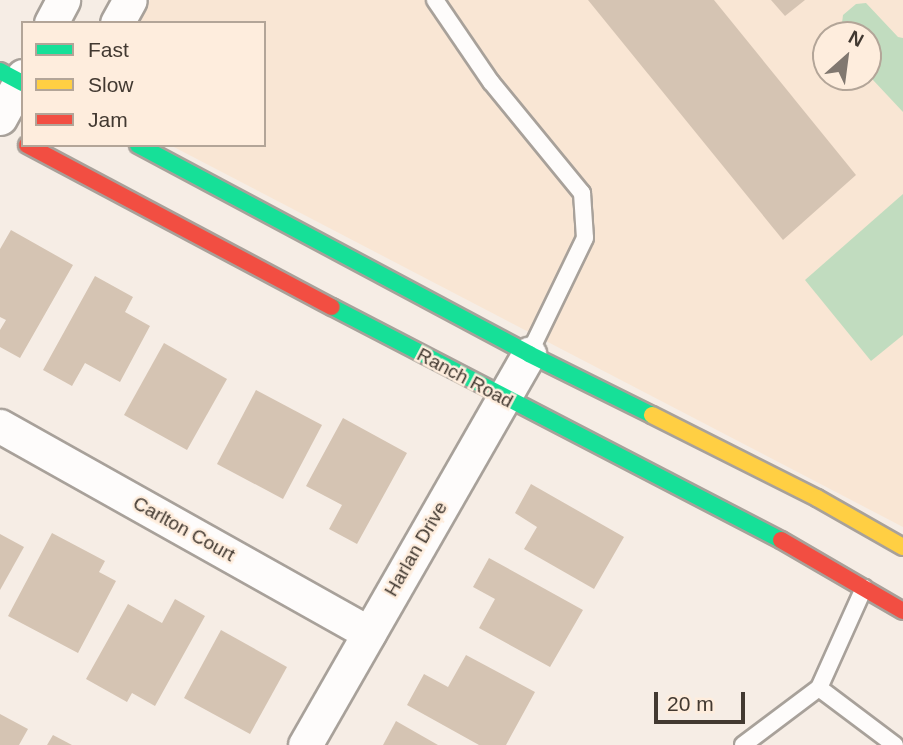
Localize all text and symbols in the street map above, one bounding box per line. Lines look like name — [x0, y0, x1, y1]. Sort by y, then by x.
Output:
legend — [21, 21, 266, 147]
north arrow — [812, 21, 882, 91]
text: N — [845, 26, 867, 51]
text: Fast — [88, 38, 129, 61]
text: Slow — [88, 73, 134, 96]
text: Jam — [88, 108, 128, 131]
street label: Ranch Road — [413, 343, 517, 413]
street label: Carlton Court — [129, 492, 239, 566]
street label: Harlan Drive — [380, 498, 452, 600]
scale bar — [658, 678, 749, 722]
text: 20 m — [667, 692, 714, 715]

